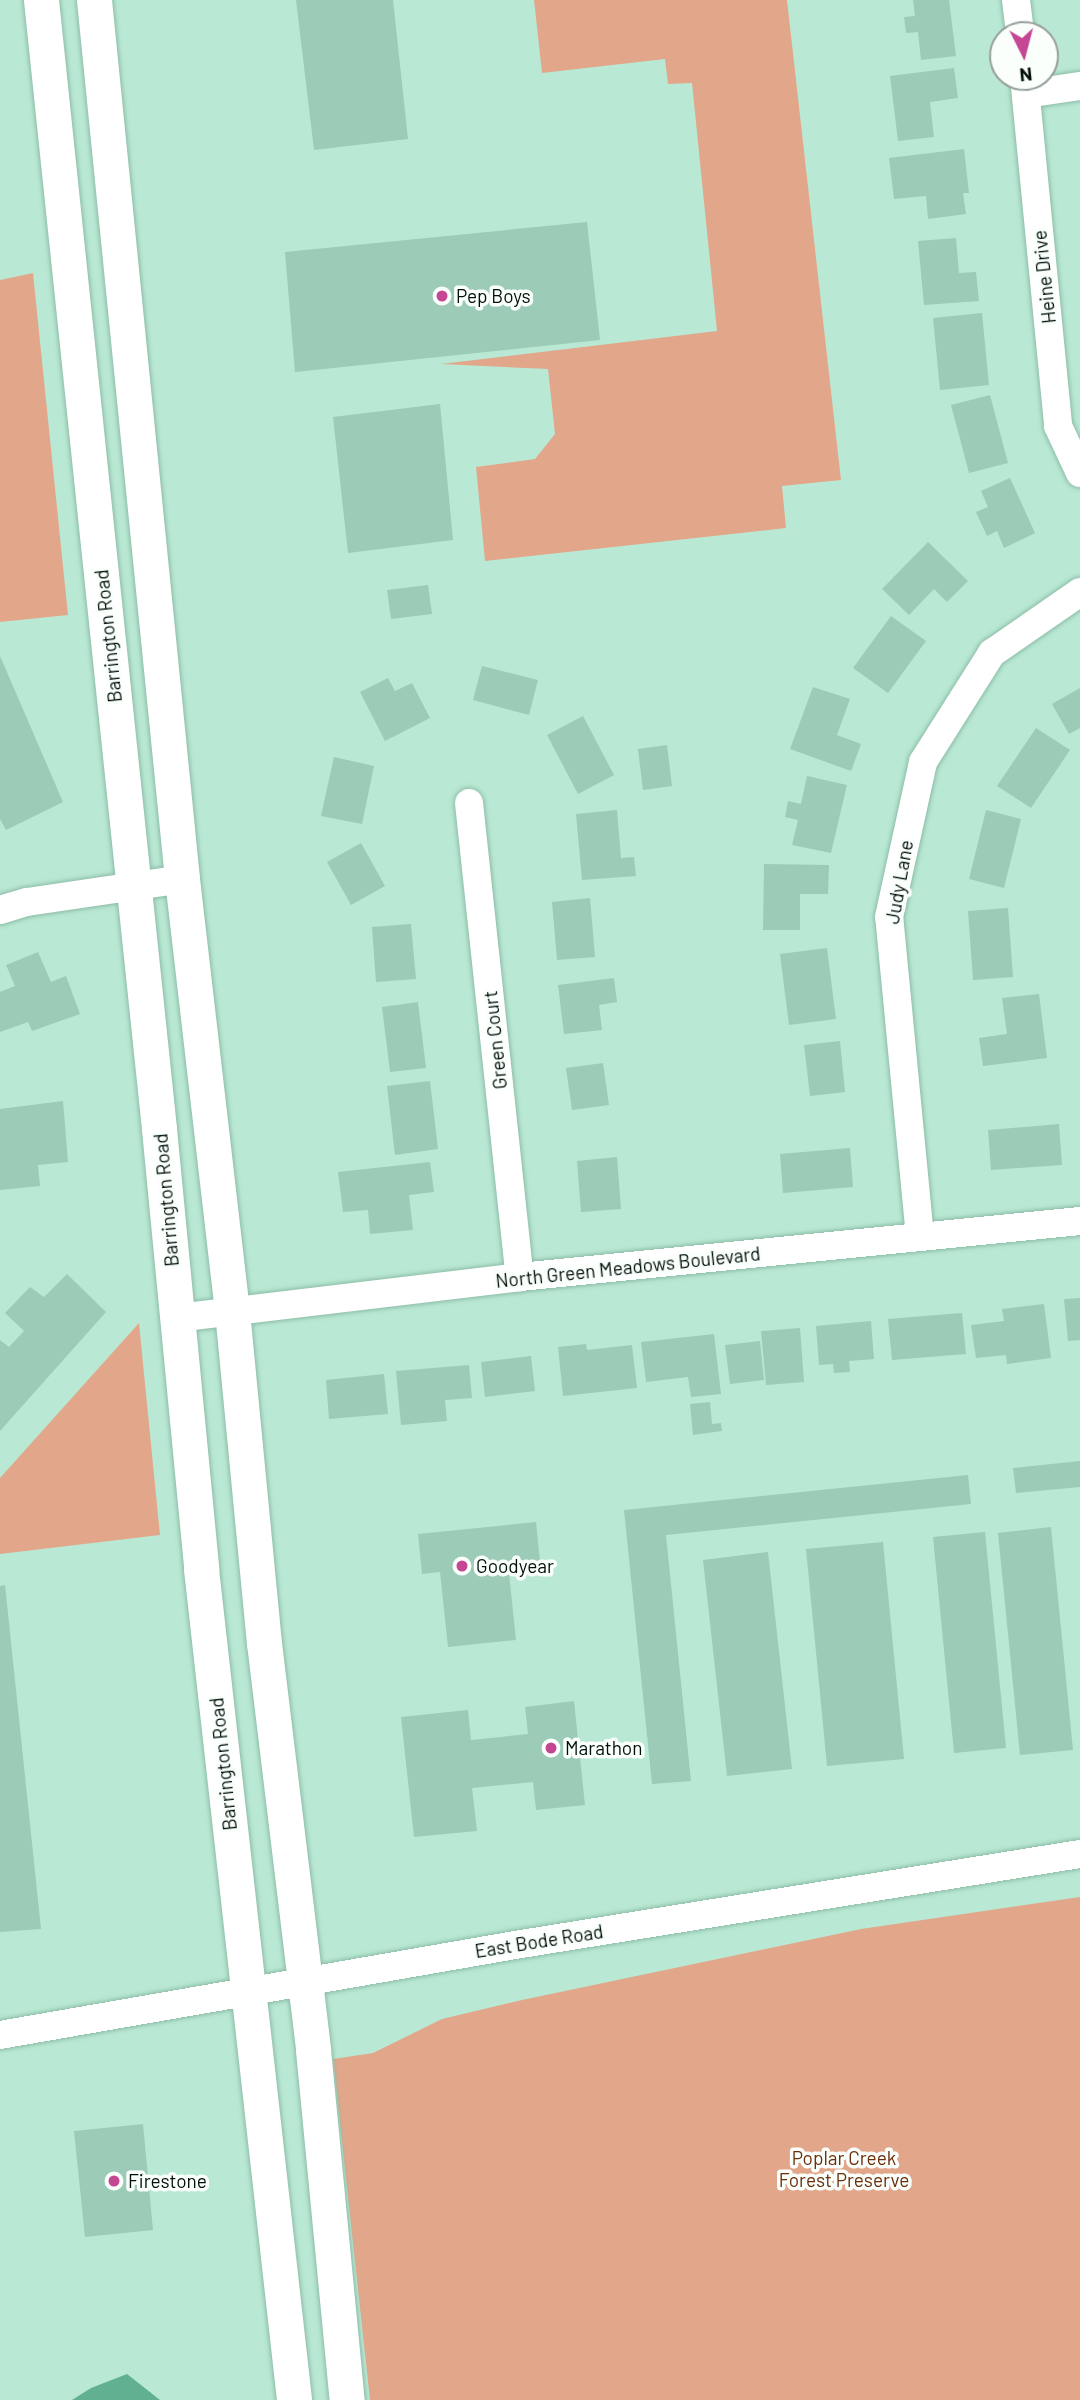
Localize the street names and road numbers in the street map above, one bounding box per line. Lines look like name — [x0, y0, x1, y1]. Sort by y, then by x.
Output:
street label: Heine Drive — [1028, 229, 1060, 325]
street label: Barrington Road — [90, 568, 126, 704]
street label: Judy Lane — [880, 838, 918, 926]
street label: Green Court — [478, 990, 512, 1090]
street label: Barrington Road — [149, 1132, 183, 1268]
street label: North Green Meadows Boulevard — [494, 1242, 762, 1292]
street label: Barrington Road — [205, 1696, 241, 1832]
street label: East Bode Road — [473, 1920, 605, 1962]

